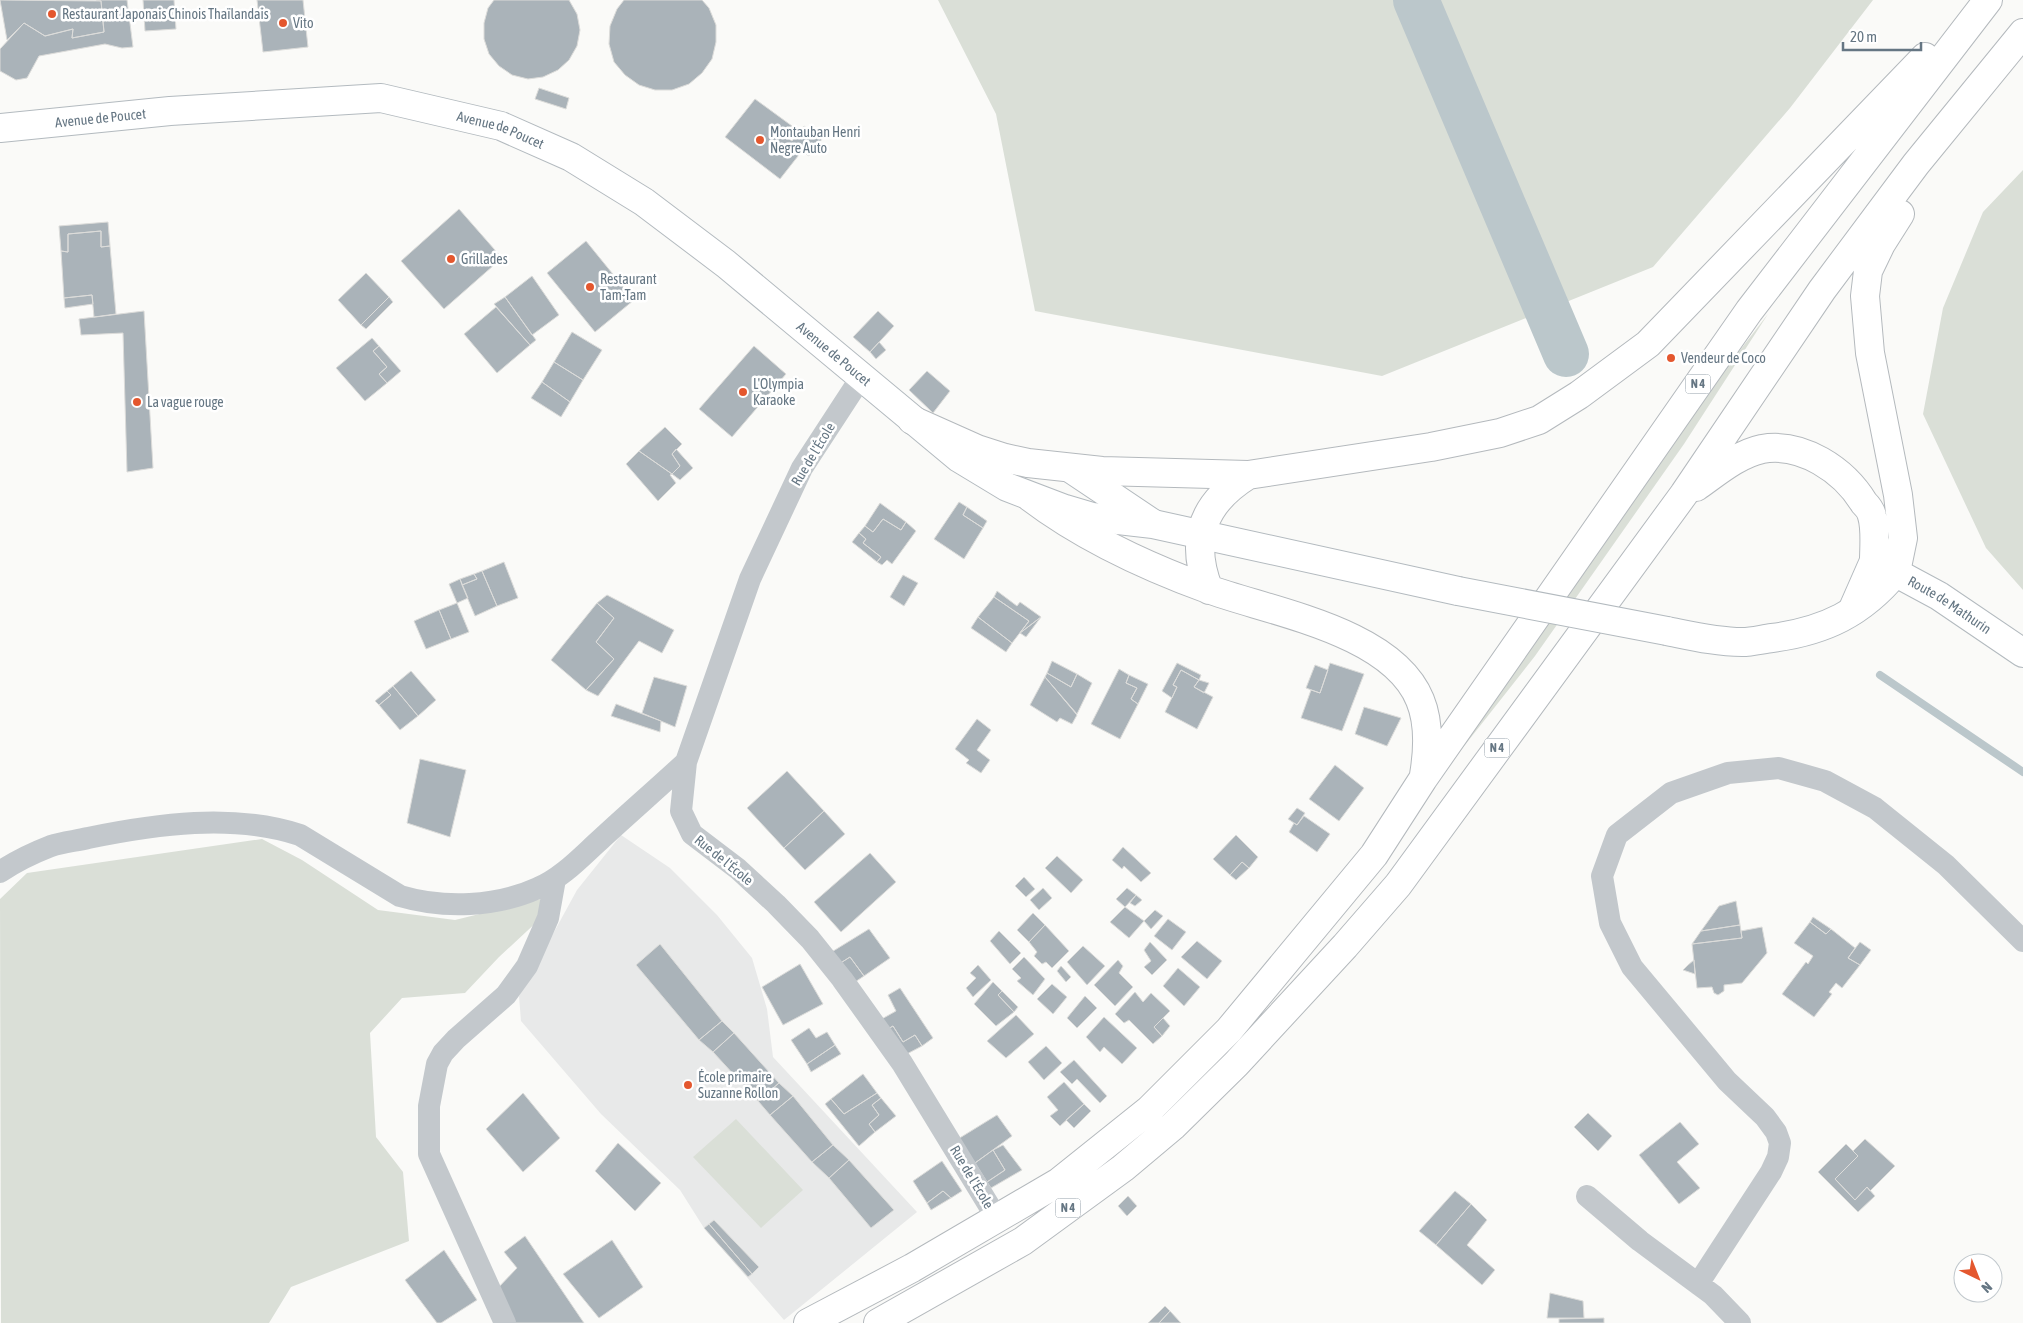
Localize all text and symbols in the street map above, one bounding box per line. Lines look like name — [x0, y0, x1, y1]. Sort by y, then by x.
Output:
place label: Restaurant Japonais Chinois Thaïlandais — [62, 6, 269, 22]
marker: Restaurant Japonais Chinois Thaïlandais — [46, 8, 58, 20]
place label: Vito — [293, 15, 314, 31]
marker: Vito — [277, 17, 289, 29]
scale bar — [1843, 20, 1920, 52]
text: 20 m — [1850, 28, 1877, 45]
street label: Avenue de Poucet — [54, 105, 147, 130]
street label: Avenue de Poucet — [455, 108, 546, 152]
place label: Montauban Henri Negre Auto — [770, 124, 861, 156]
marker: Montauban Henri Negre Auto — [754, 134, 766, 146]
place label: Grillades — [461, 251, 508, 267]
marker: Grillades — [445, 253, 457, 265]
place label: Restaurant Tam-Tam — [600, 271, 657, 303]
marker: Restaurant Tam-Tam — [584, 281, 596, 293]
street label: Avenue de Poucet — [794, 318, 874, 389]
place label: Vendeur de Coco — [1681, 350, 1766, 366]
marker: Vendeur de Coco — [1665, 352, 1677, 364]
road number: N 4 — [1686, 374, 1710, 394]
place label: L'Olympia Karaoke — [753, 376, 804, 408]
marker: L'Olympia Karaoke — [737, 386, 749, 398]
place label: La vague rouge — [147, 394, 224, 410]
marker: La vague rouge — [131, 396, 143, 408]
street label: Rue de l'École — [788, 420, 838, 488]
street label: Route de Mathurin — [1905, 573, 1994, 637]
road number: N 4 — [1484, 738, 1510, 758]
street label: Rue de l'École — [692, 832, 756, 888]
place label: École primaire Suzanne Rollon — [698, 1069, 778, 1101]
marker: École primaire Suzanne Rollon — [682, 1079, 694, 1091]
street label: Rue de l'École — [947, 1143, 997, 1211]
road number: N 4 — [1056, 1198, 1080, 1218]
north arrow — [1953, 1253, 2003, 1303]
text: N — [1978, 1279, 1995, 1296]

